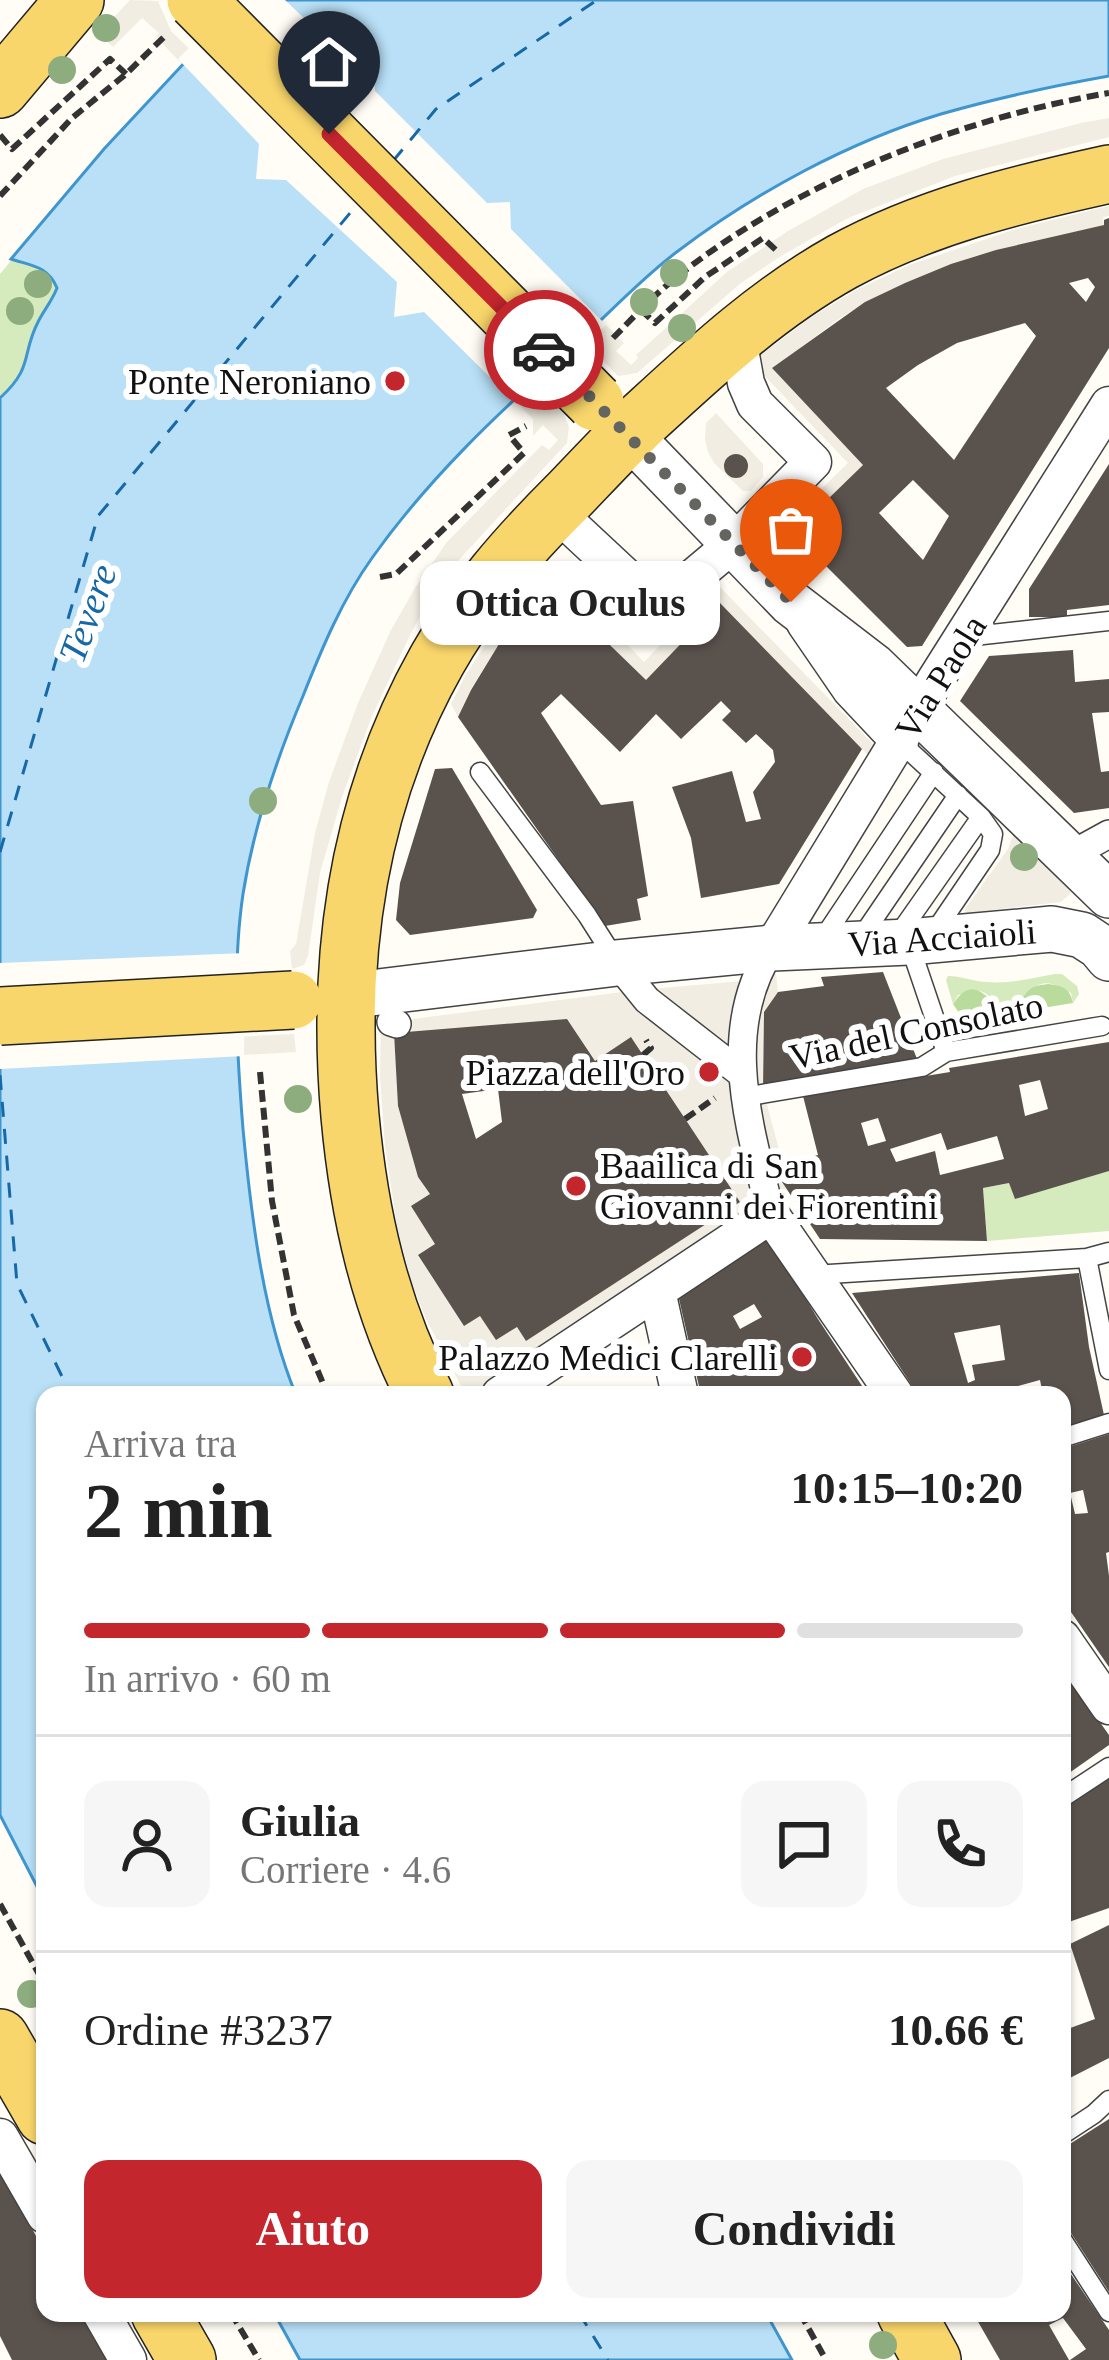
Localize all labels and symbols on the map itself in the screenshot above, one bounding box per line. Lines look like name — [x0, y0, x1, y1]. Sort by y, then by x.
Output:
pin — [278, 11, 380, 134]
courier — [484, 290, 604, 410]
place label: Ponte Neroniano — [128, 362, 371, 402]
marker: Ponte Neroniano — [382, 368, 408, 394]
pin — [740, 479, 842, 602]
water label: Tevere — [50, 558, 125, 668]
callout: Ottica Oculus — [419, 560, 719, 644]
street label: Via Paola — [887, 608, 995, 747]
street label: Via Acciaioli — [847, 911, 1038, 965]
street label: Via del Consolato — [786, 985, 1046, 1077]
place label: Piazza dell'Oro — [466, 1053, 685, 1093]
marker: Piazza dell'Oro — [696, 1059, 722, 1085]
place label: Baailica di San Giovanni dei Fiorentini — [600, 1146, 938, 1227]
marker: Baailica di San Giovanni dei Fiorentini — [563, 1173, 589, 1199]
place label: Palazzo Medici Clarelli — [438, 1338, 778, 1378]
marker: Palazzo Medici Clarelli — [789, 1344, 815, 1370]

